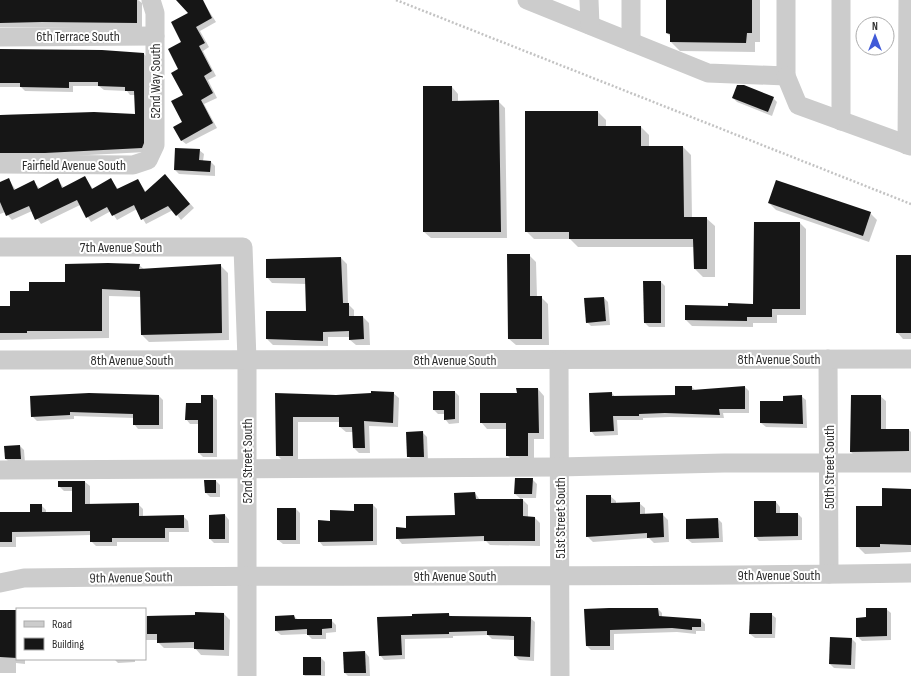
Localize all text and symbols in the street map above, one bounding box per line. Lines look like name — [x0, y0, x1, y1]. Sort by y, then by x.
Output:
north arrow — [855, 16, 895, 56]
text: N — [872, 20, 878, 33]
street label: 6th Terrace South — [36, 28, 120, 45]
street label: 52nd Way South — [147, 43, 164, 119]
street label: Fairfield Avenue South — [22, 157, 126, 174]
street label: 7th Avenue South — [80, 239, 162, 256]
street label: 8th Avenue South — [738, 351, 821, 368]
street label: 8th Avenue South — [91, 352, 174, 369]
street label: 8th Avenue South — [414, 352, 497, 369]
street label: 52nd Street South — [239, 418, 256, 504]
street label: 50th Street South — [821, 425, 838, 509]
street label: 51st Street South — [552, 477, 569, 559]
street label: 9th Avenue South — [737, 567, 821, 584]
street label: 9th Avenue South — [89, 568, 173, 587]
street label: 9th Avenue South — [413, 568, 497, 585]
legend — [16, 608, 146, 660]
text: Road — [52, 617, 72, 632]
text: Building — [52, 637, 84, 652]

